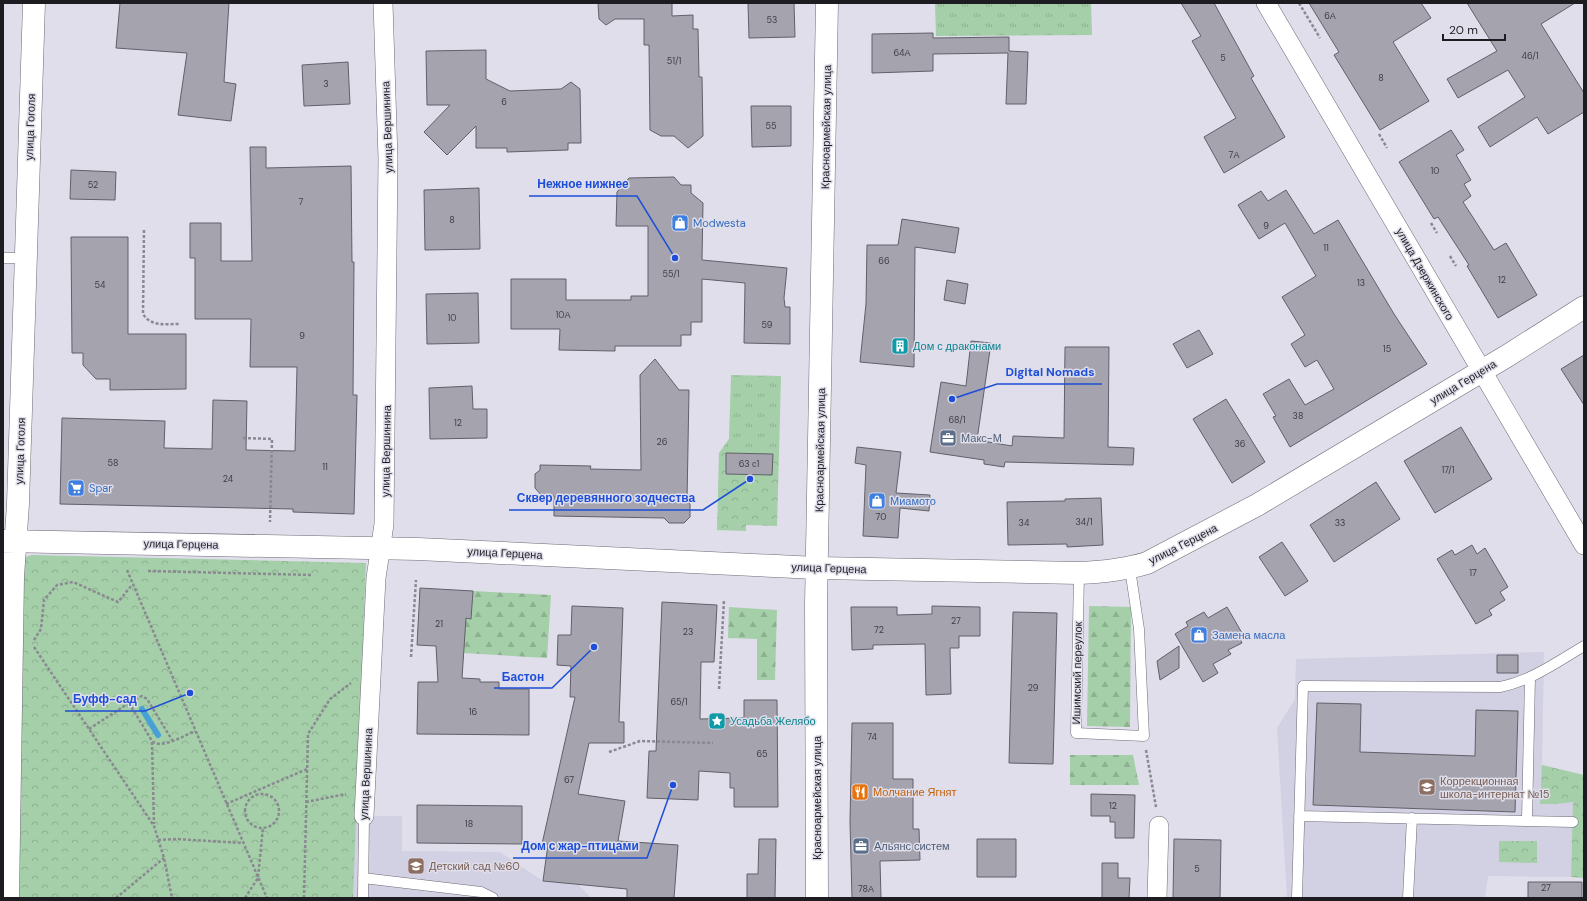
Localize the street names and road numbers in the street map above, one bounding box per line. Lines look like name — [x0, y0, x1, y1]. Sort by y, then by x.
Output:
street label: Красноармейская улица — [818, 64, 834, 189]
street label: улица Вершинина — [378, 80, 396, 173]
street label: улица Гоголя — [22, 93, 38, 160]
street label: улица Дзержинского — [1393, 225, 1457, 323]
street label: улица Герцена — [1427, 356, 1500, 407]
street label: Красноармейская улица — [812, 387, 828, 512]
street label: улица Вершинина — [378, 404, 394, 497]
street label: улица Гоголя — [12, 417, 28, 484]
street label: улица Герцена — [1146, 520, 1220, 567]
street label: улица Герцена — [143, 536, 220, 552]
street label: улица Герцена — [467, 544, 544, 562]
street label: улица Герцена — [791, 560, 868, 576]
street label: Ишимский переулок — [1069, 621, 1085, 725]
street label: улица Вершинина — [357, 727, 375, 820]
street label: Красноармейская улица — [810, 735, 824, 860]

